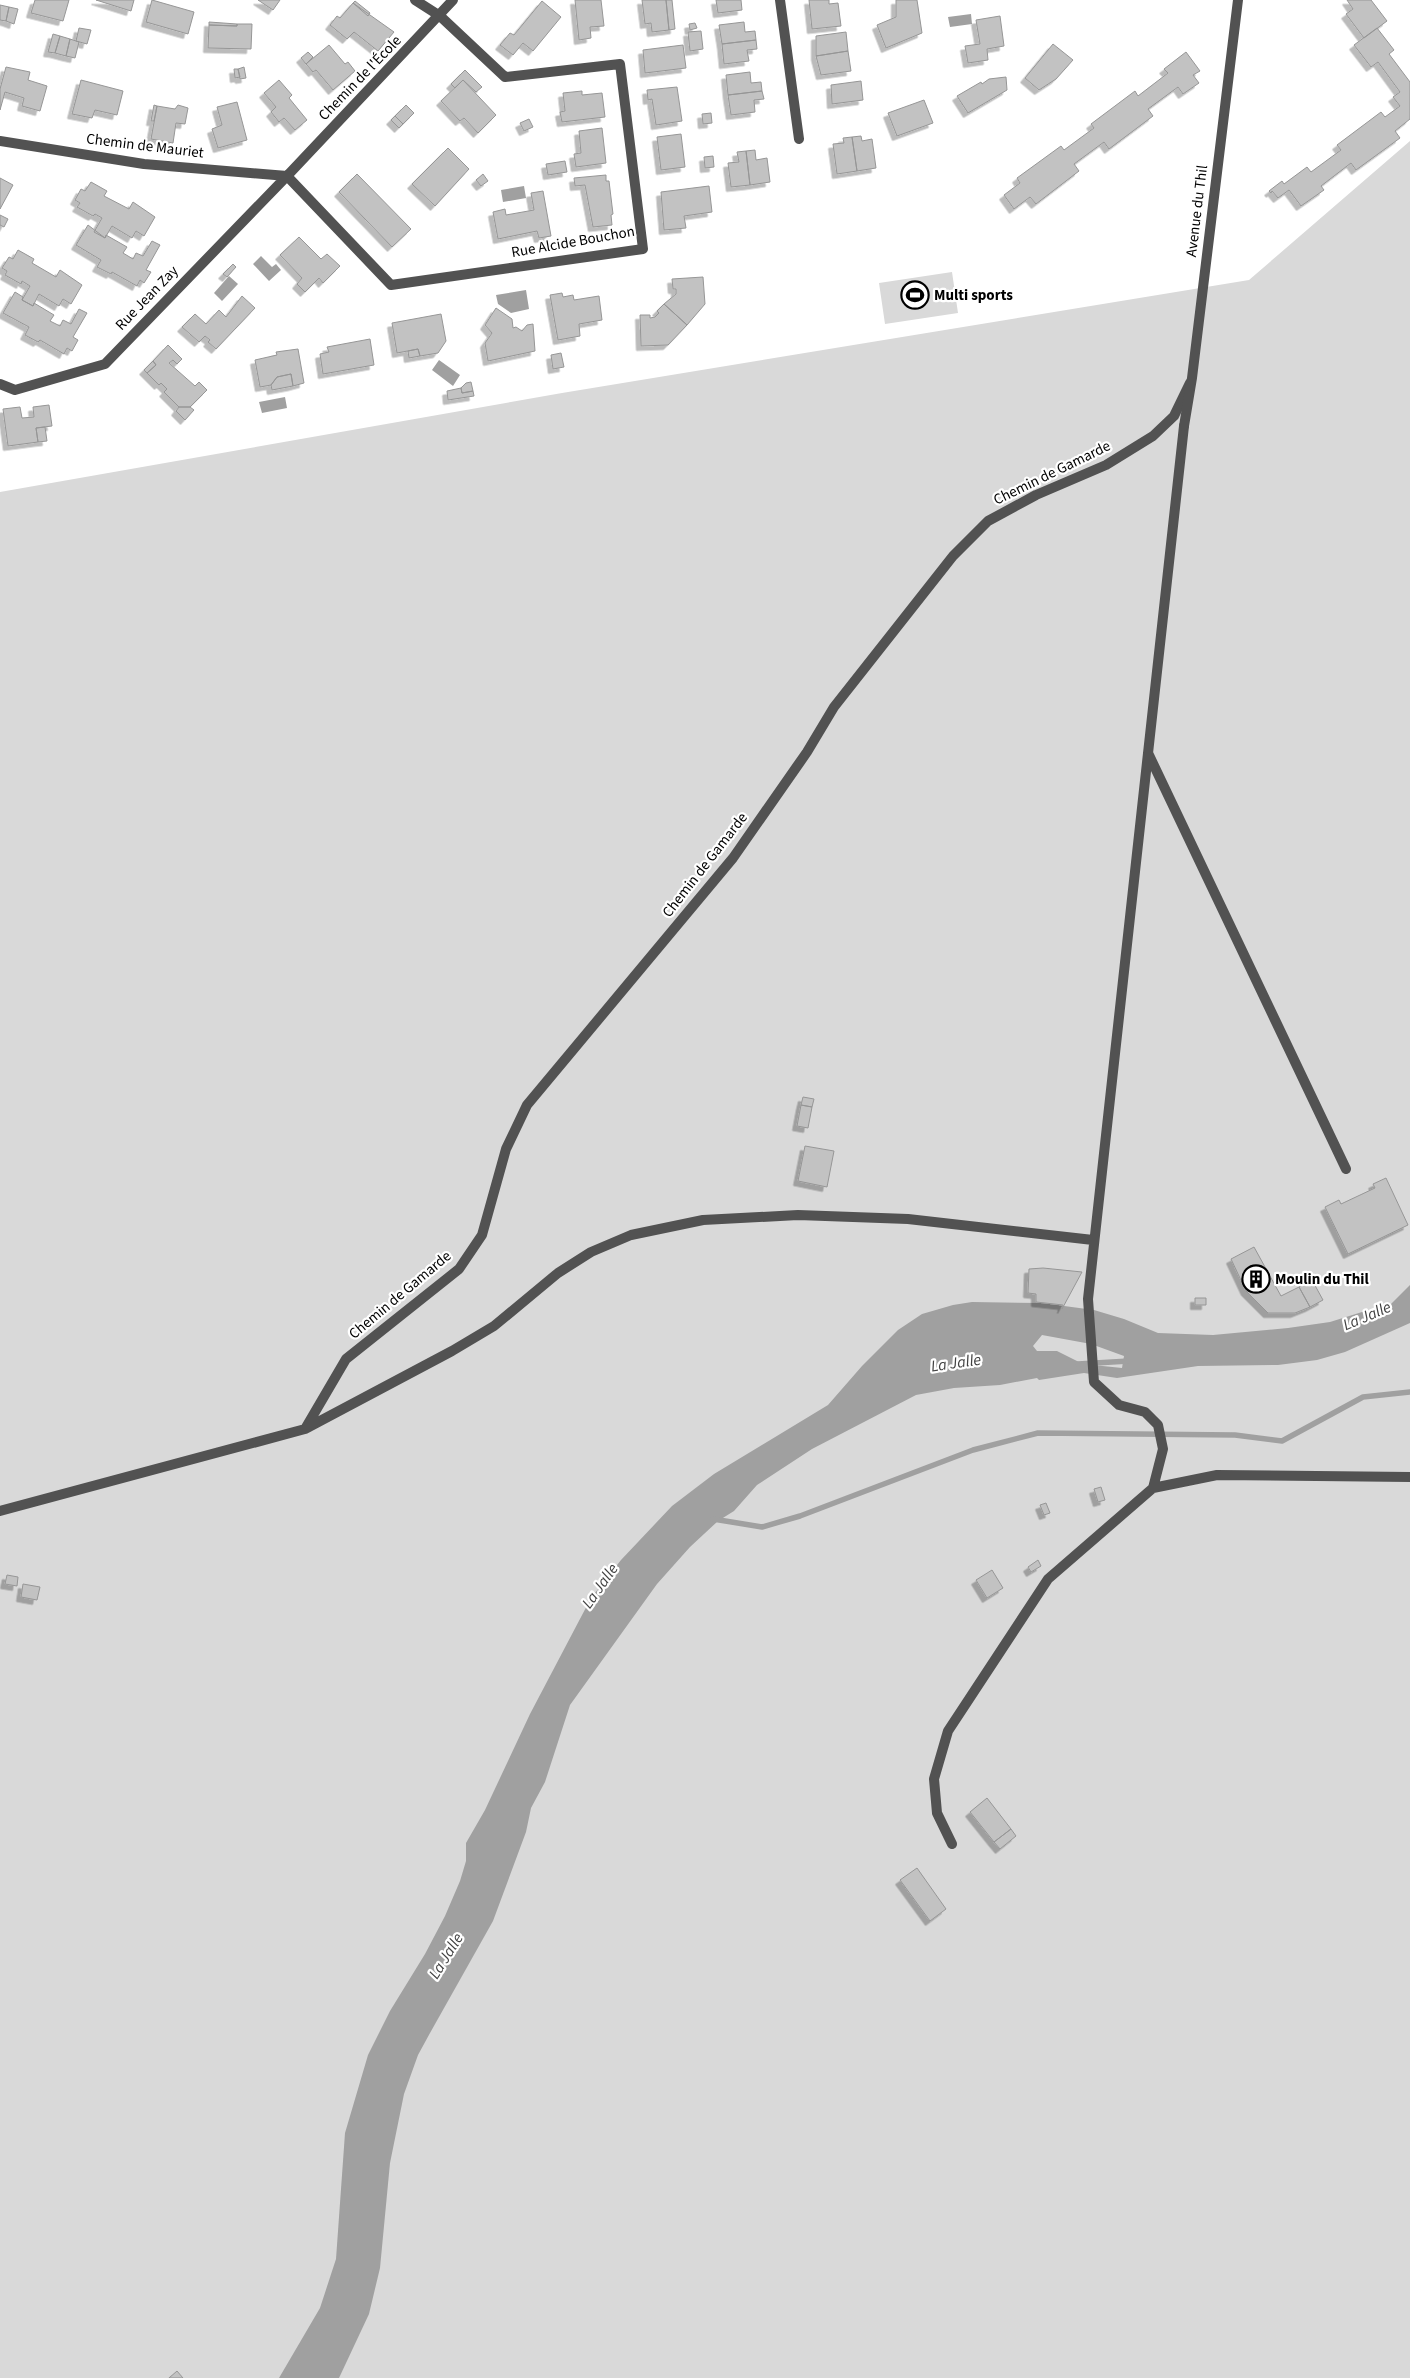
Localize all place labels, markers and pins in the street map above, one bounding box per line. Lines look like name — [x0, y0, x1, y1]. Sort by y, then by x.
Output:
sports icon: Multi sports — [900, 280, 930, 310]
place label: Multi sports — [934, 285, 1013, 306]
building icon: Moulin du Thil — [1241, 1264, 1271, 1294]
place label: Moulin du Thil — [1275, 1269, 1369, 1290]

